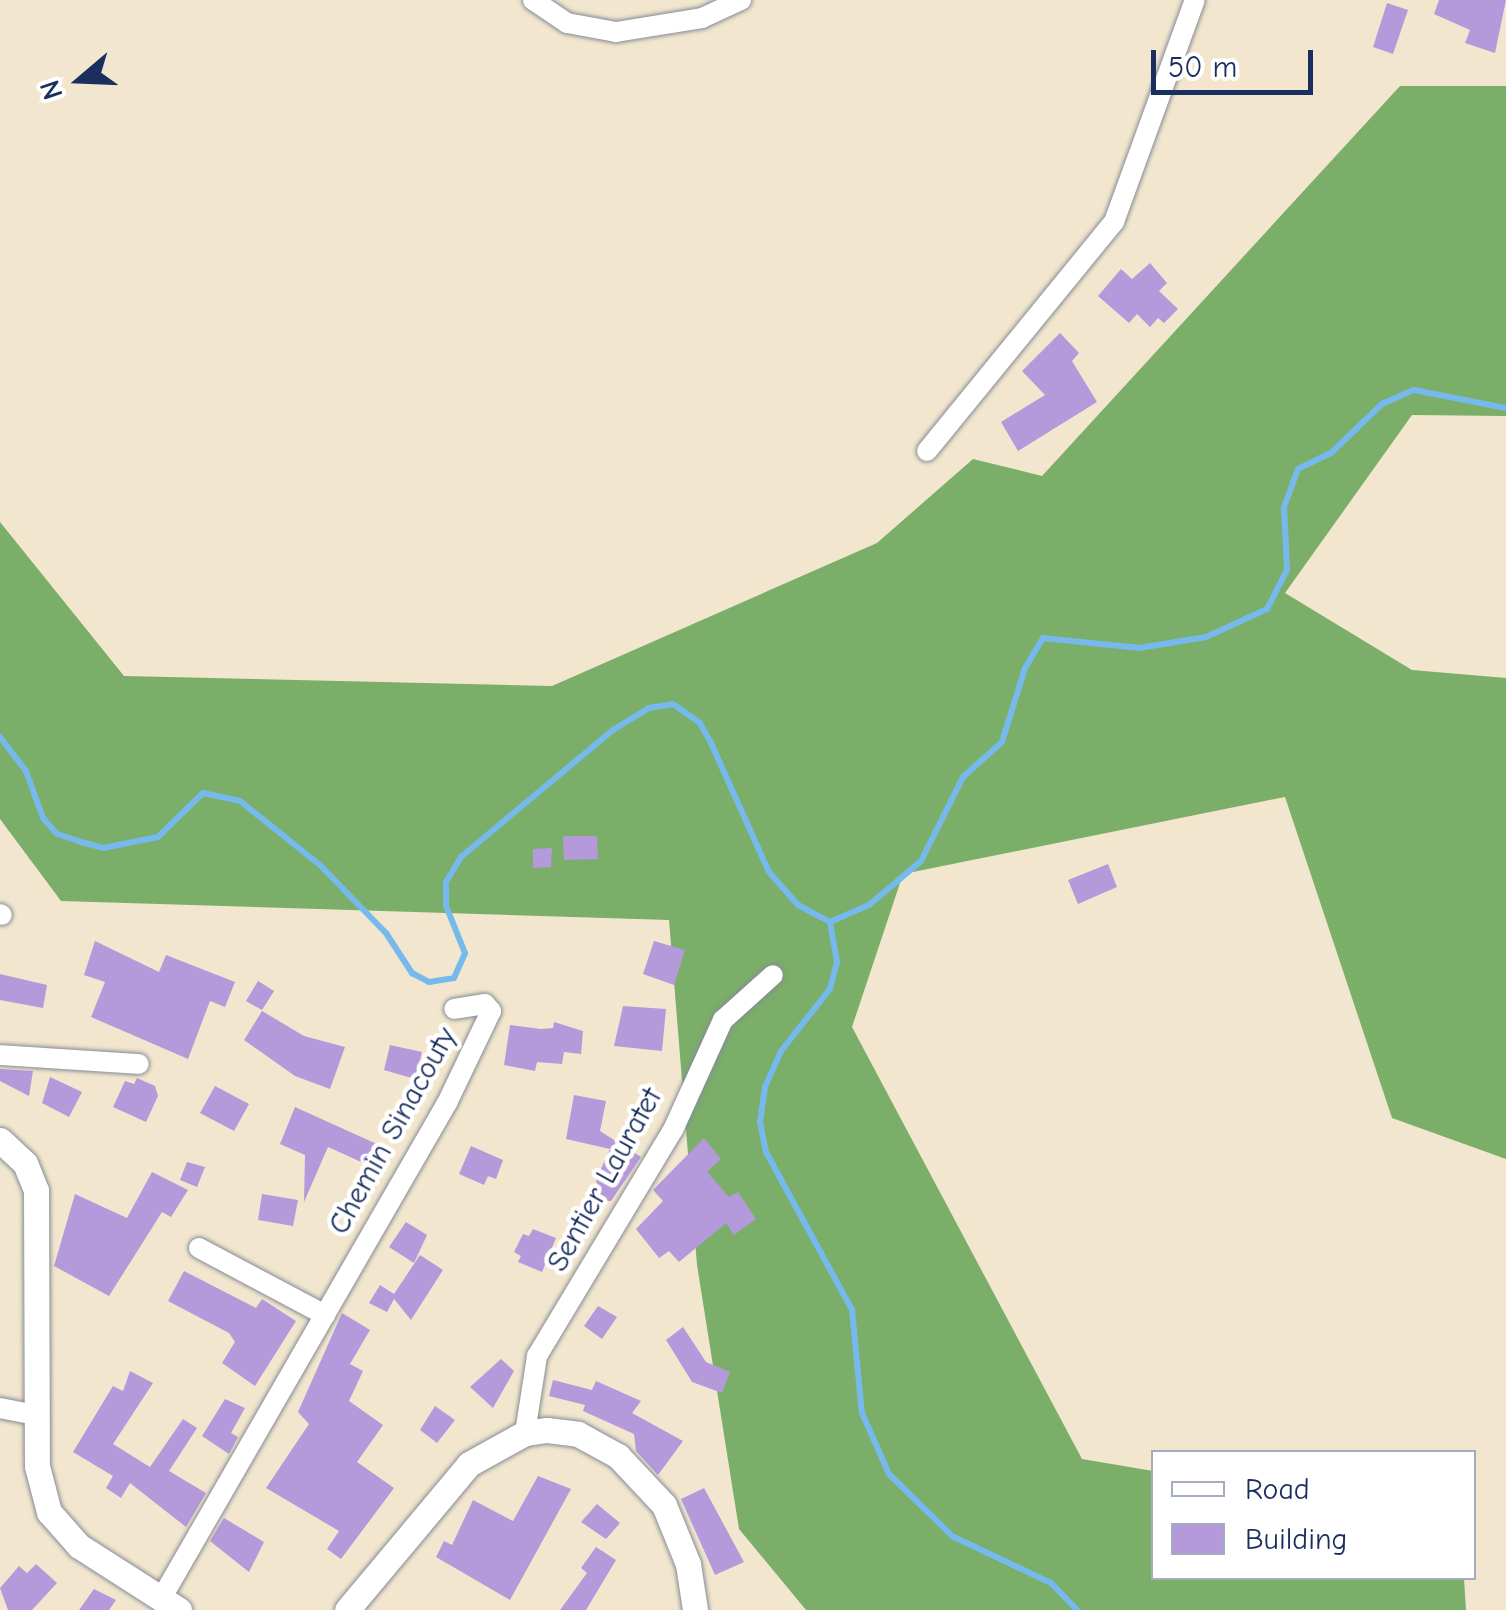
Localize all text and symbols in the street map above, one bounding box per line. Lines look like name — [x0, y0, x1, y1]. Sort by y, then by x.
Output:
north arrow — [30, 30, 130, 130]
scale bar — [1156, 30, 1318, 92]
text: 50 m — [1168, 50, 1237, 85]
text: N — [34, 76, 70, 104]
street label: Chemin Sinacouty — [321, 1021, 465, 1241]
street label: Sentier Lauratet — [540, 1082, 670, 1278]
legend — [1151, 1450, 1476, 1580]
text: Road — [1245, 1472, 1310, 1507]
text: Building — [1245, 1522, 1348, 1557]

